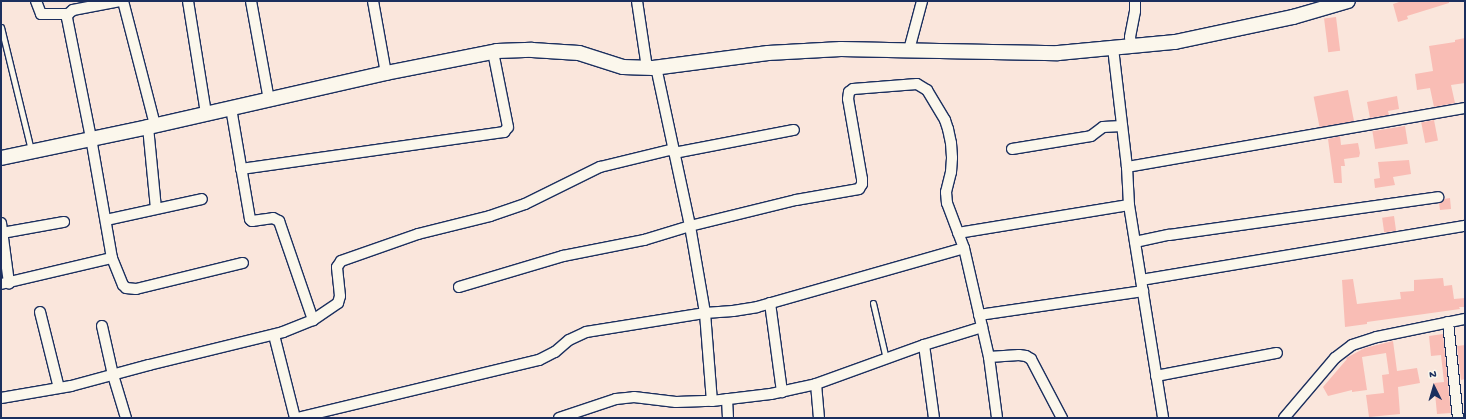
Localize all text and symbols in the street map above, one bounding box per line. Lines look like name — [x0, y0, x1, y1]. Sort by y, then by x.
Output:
north arrow — [1414, 367, 1454, 407]
text: N — [1429, 369, 1437, 381]

